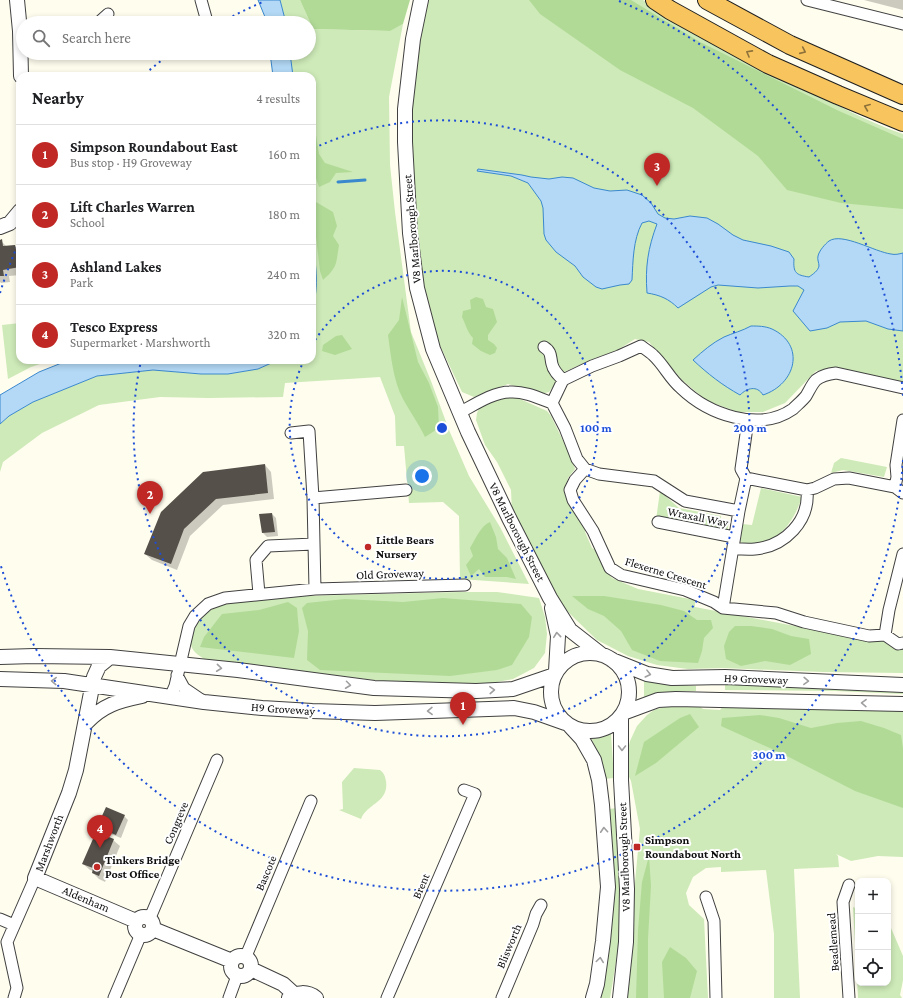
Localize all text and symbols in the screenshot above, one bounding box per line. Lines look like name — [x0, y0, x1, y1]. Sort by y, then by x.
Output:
search box — [16, 16, 316, 60]
icon: search — [30, 27, 52, 49]
text: Search here — [62, 30, 131, 46]
one-way arrow — [798, 46, 806, 54]
one-way arrow — [746, 50, 753, 58]
text: Nearby — [32, 89, 84, 108]
text: 4 results — [256, 91, 300, 106]
one-way arrow — [863, 104, 871, 112]
text: Simpson Roundabout East — [70, 139, 238, 155]
text: 1 — [43, 147, 47, 162]
text: 160 m — [269, 147, 300, 162]
pin: 3 — [644, 153, 670, 186]
text: Bus stop · H9 Groveway — [70, 155, 192, 170]
street label: V8 Marlborough Street — [400, 173, 424, 284]
text: Lift Charles Warren — [70, 199, 195, 215]
text: 2 — [42, 207, 48, 222]
text: 180 m — [268, 207, 300, 222]
text: School — [70, 215, 105, 230]
text: Ashland Lakes — [70, 259, 161, 275]
text: 3 — [42, 267, 48, 282]
text: 240 m — [267, 267, 300, 282]
text: Park — [70, 275, 93, 290]
text: Tesco Express — [70, 319, 158, 335]
text: 4 — [41, 327, 49, 342]
text: 320 m — [267, 327, 300, 342]
text: Supermarket · Marshworth — [70, 335, 210, 350]
centre of rings — [435, 421, 449, 435]
text: 100 m — [580, 421, 613, 435]
text: 200 m — [733, 421, 767, 435]
your location — [412, 466, 432, 486]
street label: V8 Marlborough Street — [486, 480, 549, 585]
pin: 2 — [137, 481, 163, 514]
street label: Wraxall Way — [666, 504, 730, 530]
place label: Little Bears Nursery — [376, 533, 434, 561]
marker: Little Bears Nursery — [363, 542, 373, 552]
street label: Flexerne Crescent — [623, 554, 710, 592]
street label: Old Groveway — [356, 566, 425, 582]
one-way arrow — [552, 631, 561, 638]
one-way arrow — [216, 663, 222, 672]
one-way arrow — [645, 669, 652, 677]
street label: H9 Groveway — [724, 671, 789, 687]
one-way arrow — [803, 676, 809, 685]
one-way arrow — [51, 677, 57, 685]
one-way arrow — [345, 680, 351, 689]
one-way arrow — [489, 686, 495, 695]
pin: 1 — [450, 692, 476, 725]
one-way arrow — [861, 699, 867, 707]
street label: H9 Groveway — [250, 700, 316, 718]
one-way arrow — [427, 707, 433, 716]
one-way arrow — [618, 745, 626, 751]
text: 300 m — [753, 748, 786, 762]
street label: Congreve — [161, 799, 191, 847]
street label: V8 Marlborough Street — [615, 801, 633, 912]
street label: Marshworth — [32, 812, 67, 874]
pin: 4 — [87, 815, 113, 848]
one-way arrow — [599, 827, 608, 833]
place label: Simpson Roundabout North — [645, 833, 741, 861]
marker: Simpson Roundabout North — [632, 842, 642, 852]
place label: Tinkers Bridge Post Office — [105, 853, 180, 881]
street label: Bascote — [252, 853, 280, 893]
marker: Tinkers Bridge Post Office — [92, 862, 102, 872]
street label: Brent — [409, 870, 433, 901]
map controls — [855, 878, 891, 986]
button: + — [855, 878, 891, 914]
street label: Aldenham — [60, 883, 112, 915]
street label: Beadlemead — [824, 911, 842, 972]
button: − — [855, 914, 891, 950]
street label: Blisworth — [493, 921, 525, 970]
button: locate — [855, 950, 891, 986]
one-way arrow — [595, 957, 604, 963]

